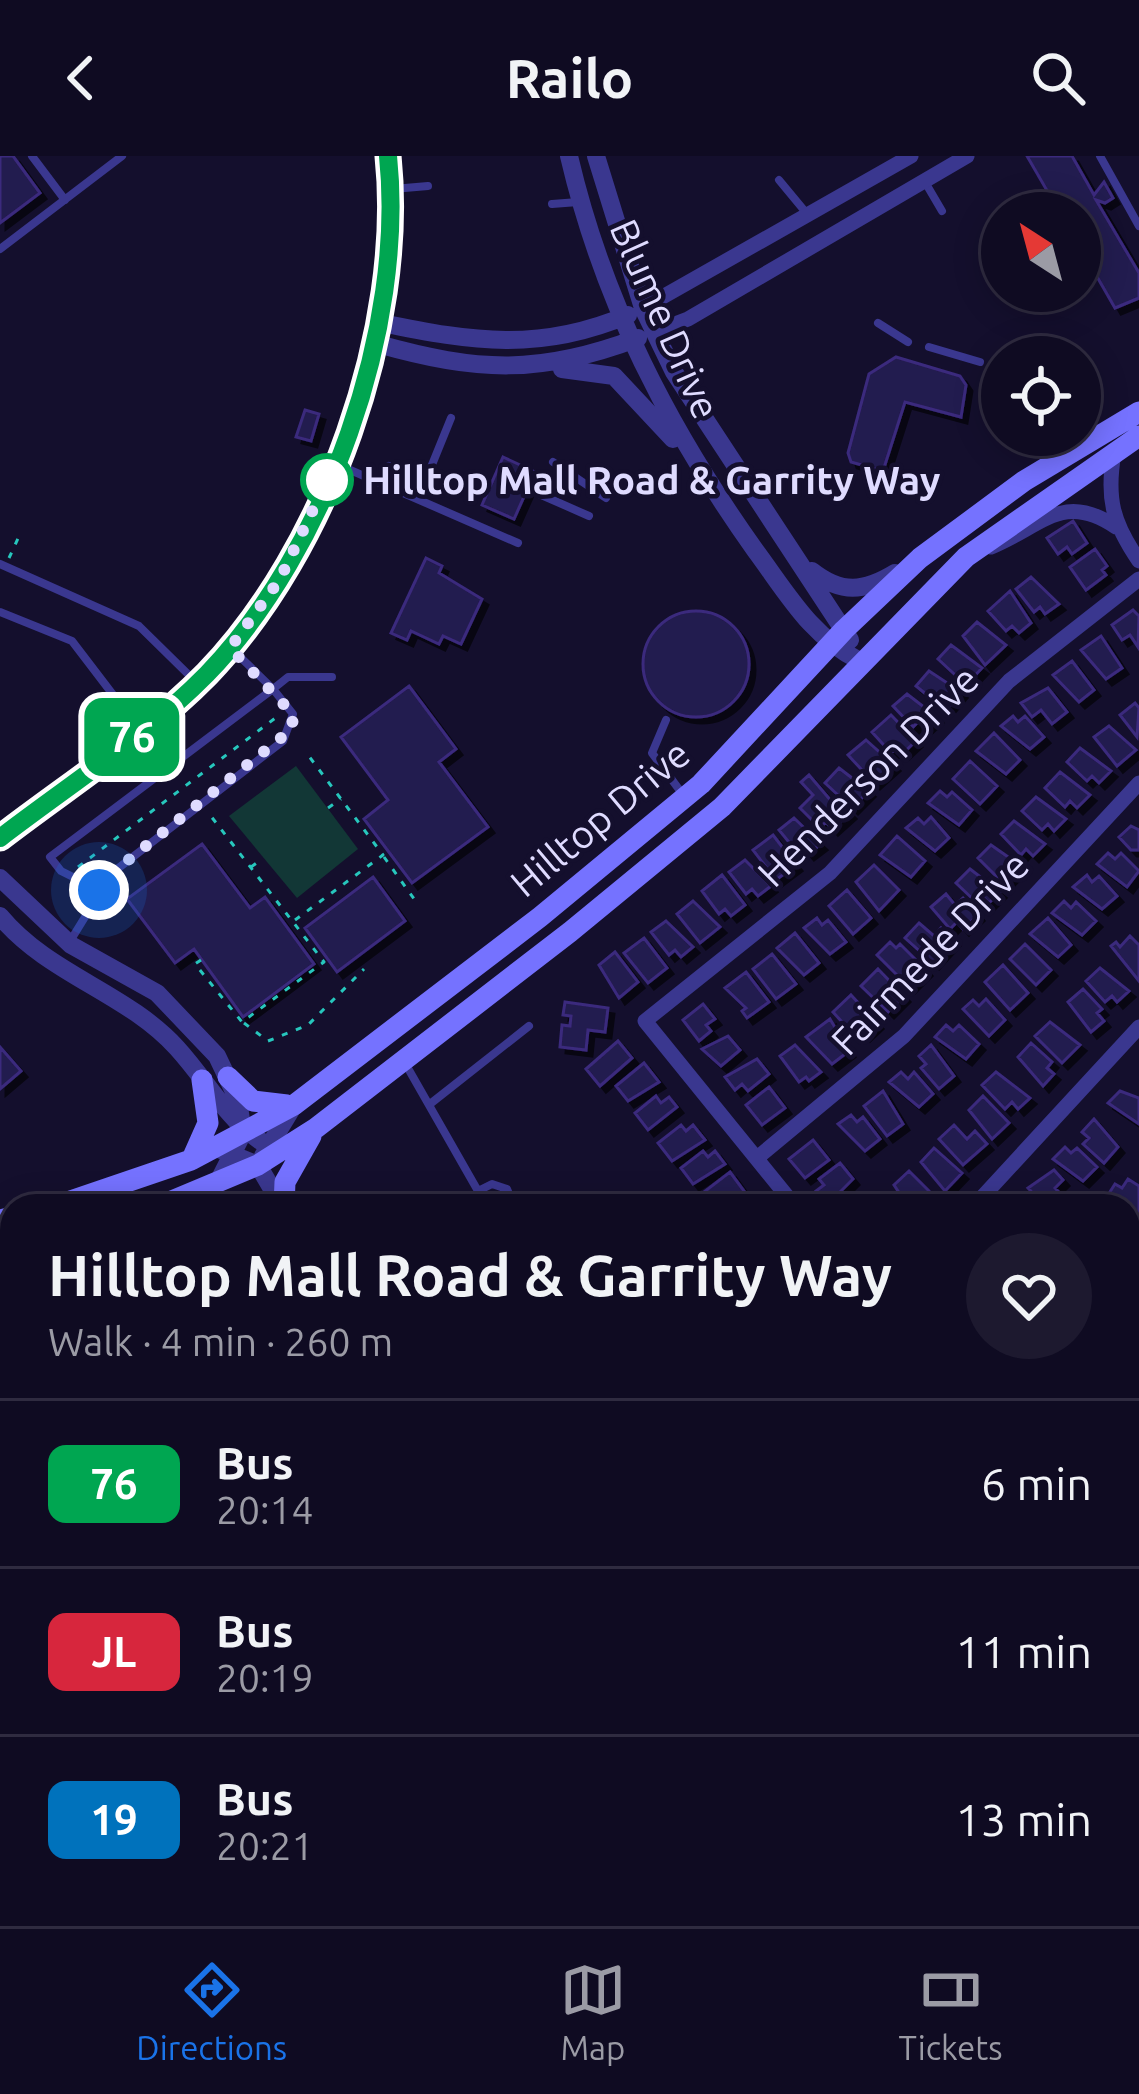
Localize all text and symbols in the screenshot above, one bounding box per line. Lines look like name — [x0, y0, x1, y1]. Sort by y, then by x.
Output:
icon: back — [48, 45, 114, 111]
icon: search — [1025, 45, 1091, 111]
text: Railo — [506, 48, 633, 108]
north arrow — [981, 192, 1101, 312]
map controls — [981, 192, 1101, 456]
street label: Blume Drive — [602, 212, 729, 425]
button: locate — [981, 336, 1101, 456]
marker: Hilltop Mall Road & Garrity Way — [302, 455, 352, 505]
place label: Hilltop Mall Road & Garrity Way — [363, 458, 941, 501]
street label: Henderson Drive — [749, 657, 987, 895]
line badge: 76 — [78, 698, 186, 776]
text: 76 — [108, 713, 156, 760]
street label: Hilltop Drive — [502, 731, 697, 905]
street label: Fairmede Drive — [822, 843, 1037, 1063]
your location — [69, 860, 129, 920]
button: heart — [966, 1233, 1092, 1359]
text: Hilltop Mall Road & Garrity Way — [48, 1243, 892, 1307]
text: Walk · 4 min · 260 m — [48, 1320, 393, 1363]
text: Bus — [216, 1437, 293, 1488]
text: 6 min — [981, 1458, 1092, 1509]
text: 76 — [90, 1460, 138, 1507]
text: 20:14 — [216, 1488, 314, 1531]
text: Bus — [216, 1605, 293, 1656]
text: 11 min — [955, 1626, 1092, 1677]
text: JL — [92, 1628, 136, 1675]
text: 20:19 — [216, 1656, 314, 1699]
text: Bus — [216, 1773, 293, 1824]
text: 13 min — [955, 1794, 1092, 1845]
text: 19 — [90, 1796, 138, 1843]
text: 20:21 — [216, 1824, 314, 1867]
tab: Directions — [136, 1957, 287, 2066]
tab: Map — [560, 1957, 626, 2066]
tab: Tickets — [899, 1957, 1003, 2066]

